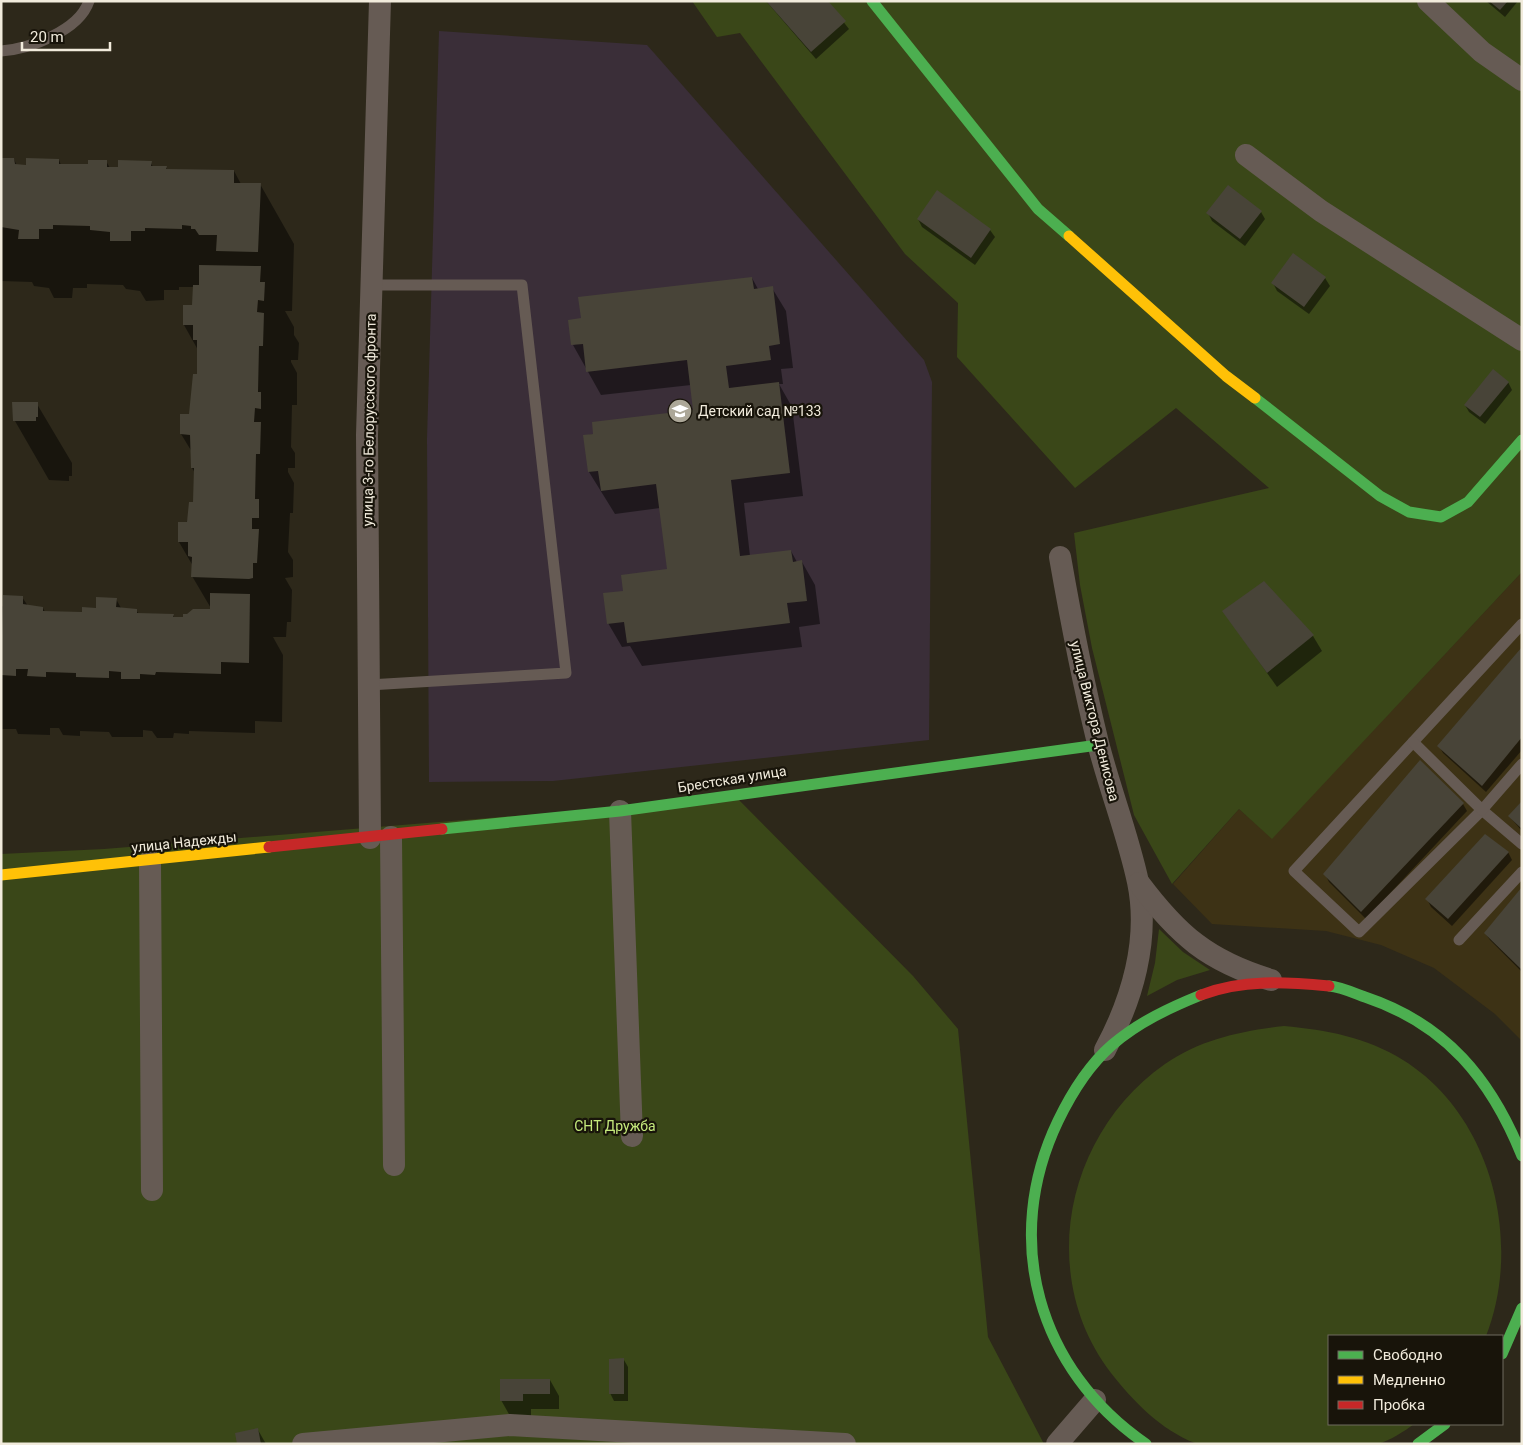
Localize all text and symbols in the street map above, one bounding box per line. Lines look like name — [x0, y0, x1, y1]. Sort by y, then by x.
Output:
scale bar — [22, 20, 110, 52]
text: 20 m — [30, 28, 64, 46]
street label: улица 3-го Белорусского фронта — [359, 313, 379, 527]
school or university icon: Детский сад №133 — [667, 398, 693, 424]
place label: Детский сад №133 — [698, 403, 821, 419]
street label: улица Виктора Денисова — [1067, 639, 1123, 803]
street label: Брестская улица — [677, 763, 787, 795]
street label: улица Надежды — [131, 829, 237, 855]
park label: СНТ Дружба — [574, 1118, 656, 1134]
legend — [1328, 1335, 1503, 1425]
text: Свободно — [1373, 1346, 1442, 1364]
text: Медленно — [1373, 1371, 1446, 1389]
text: Пробка — [1373, 1396, 1425, 1414]

